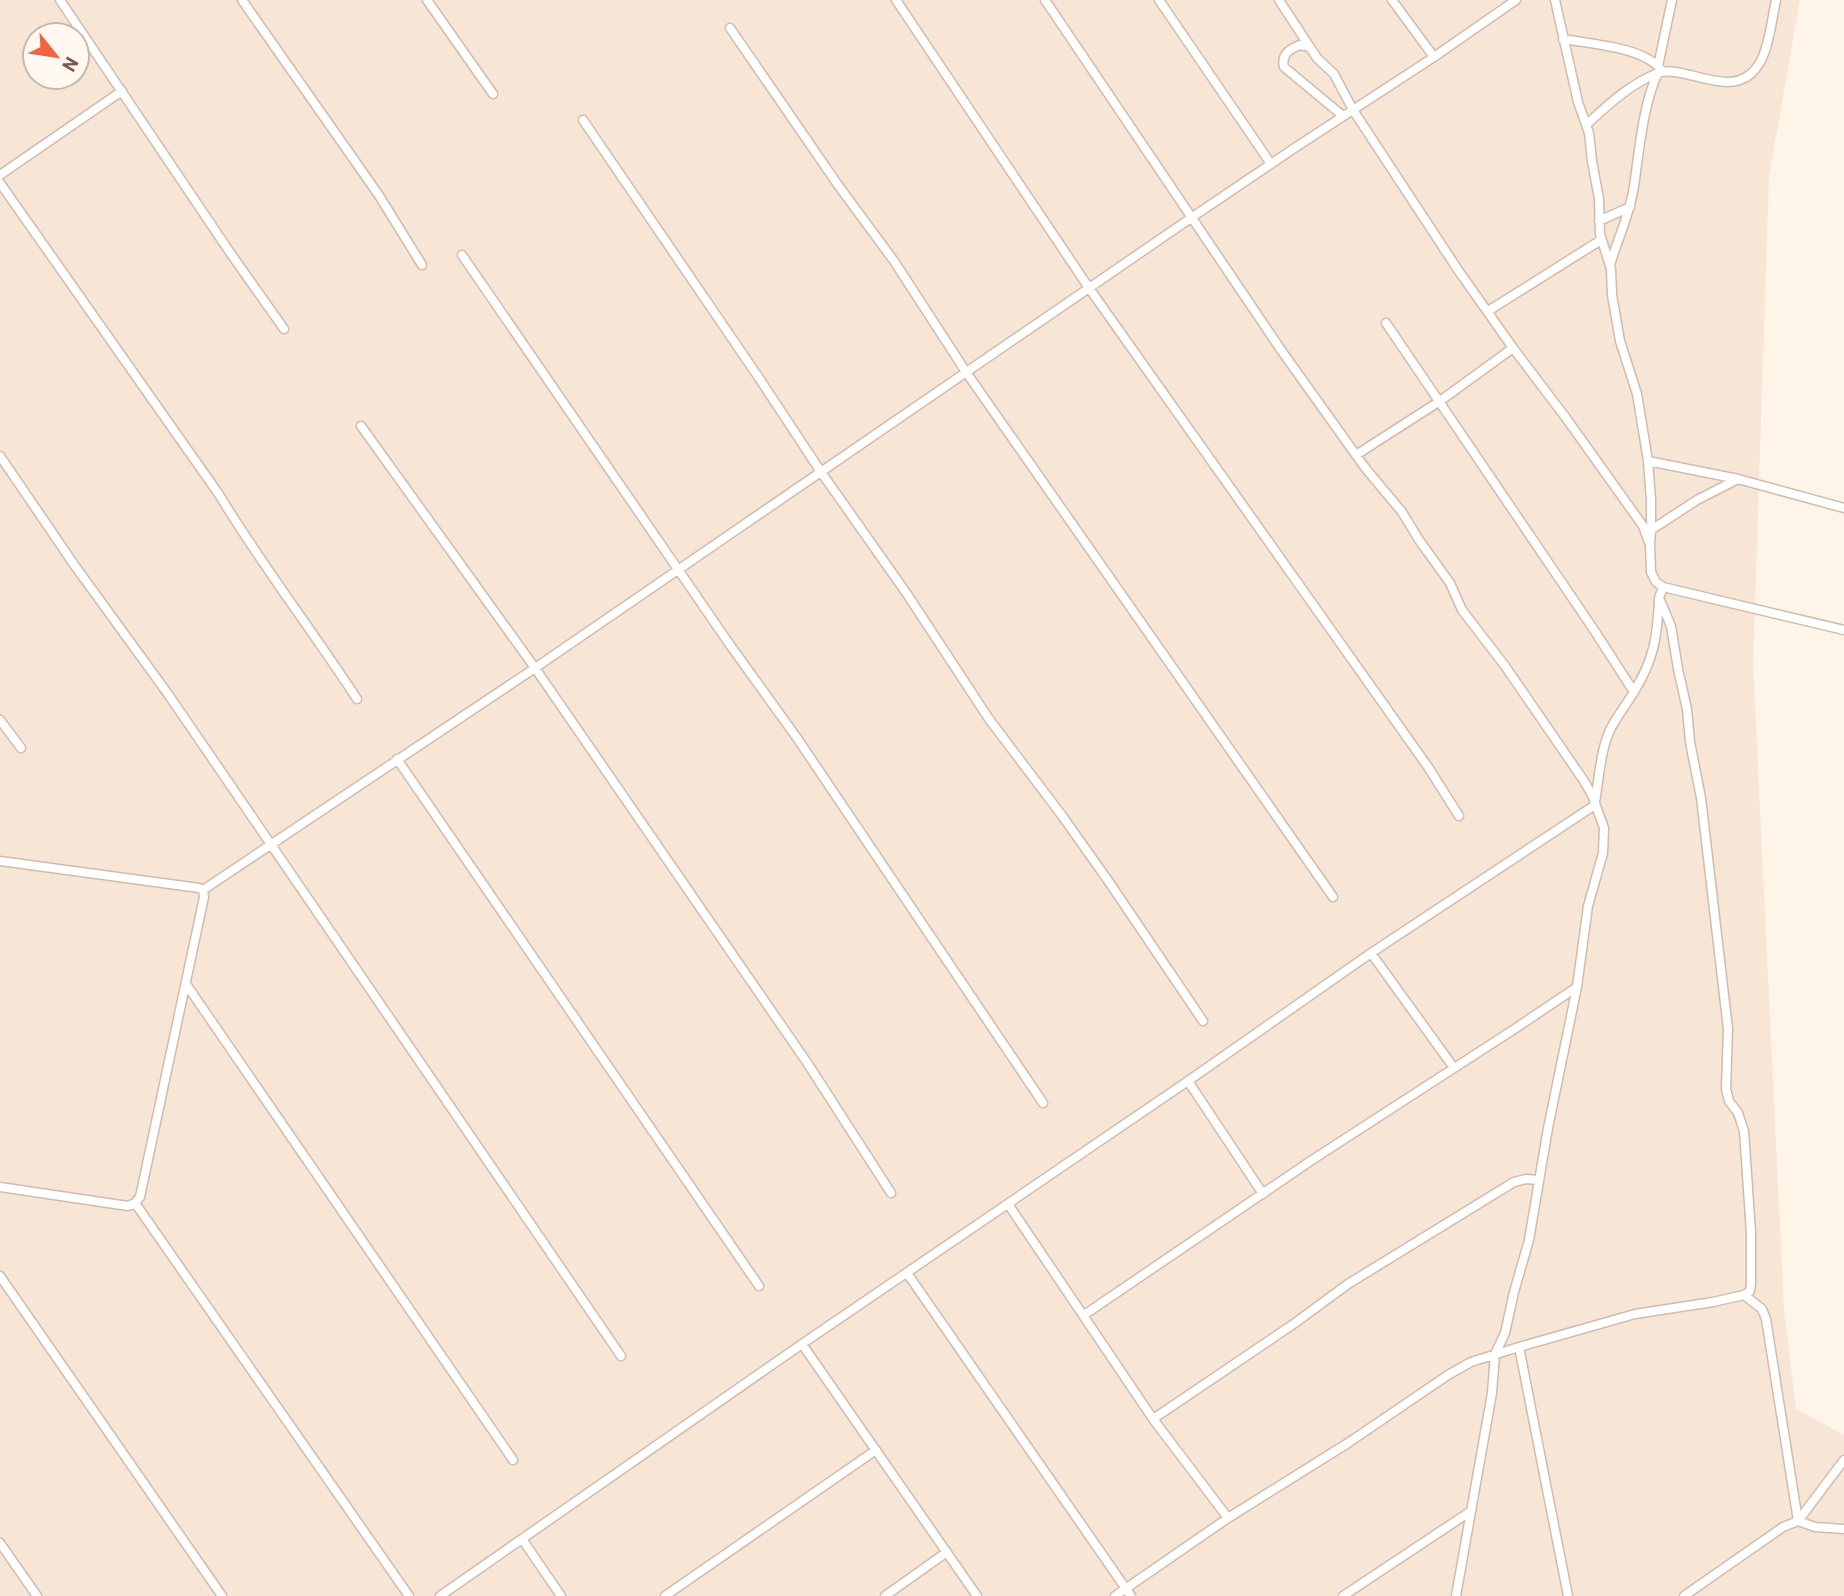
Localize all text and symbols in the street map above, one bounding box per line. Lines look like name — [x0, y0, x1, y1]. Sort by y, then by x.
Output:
north arrow — [21, 21, 91, 91]
text: N — [58, 54, 84, 76]

